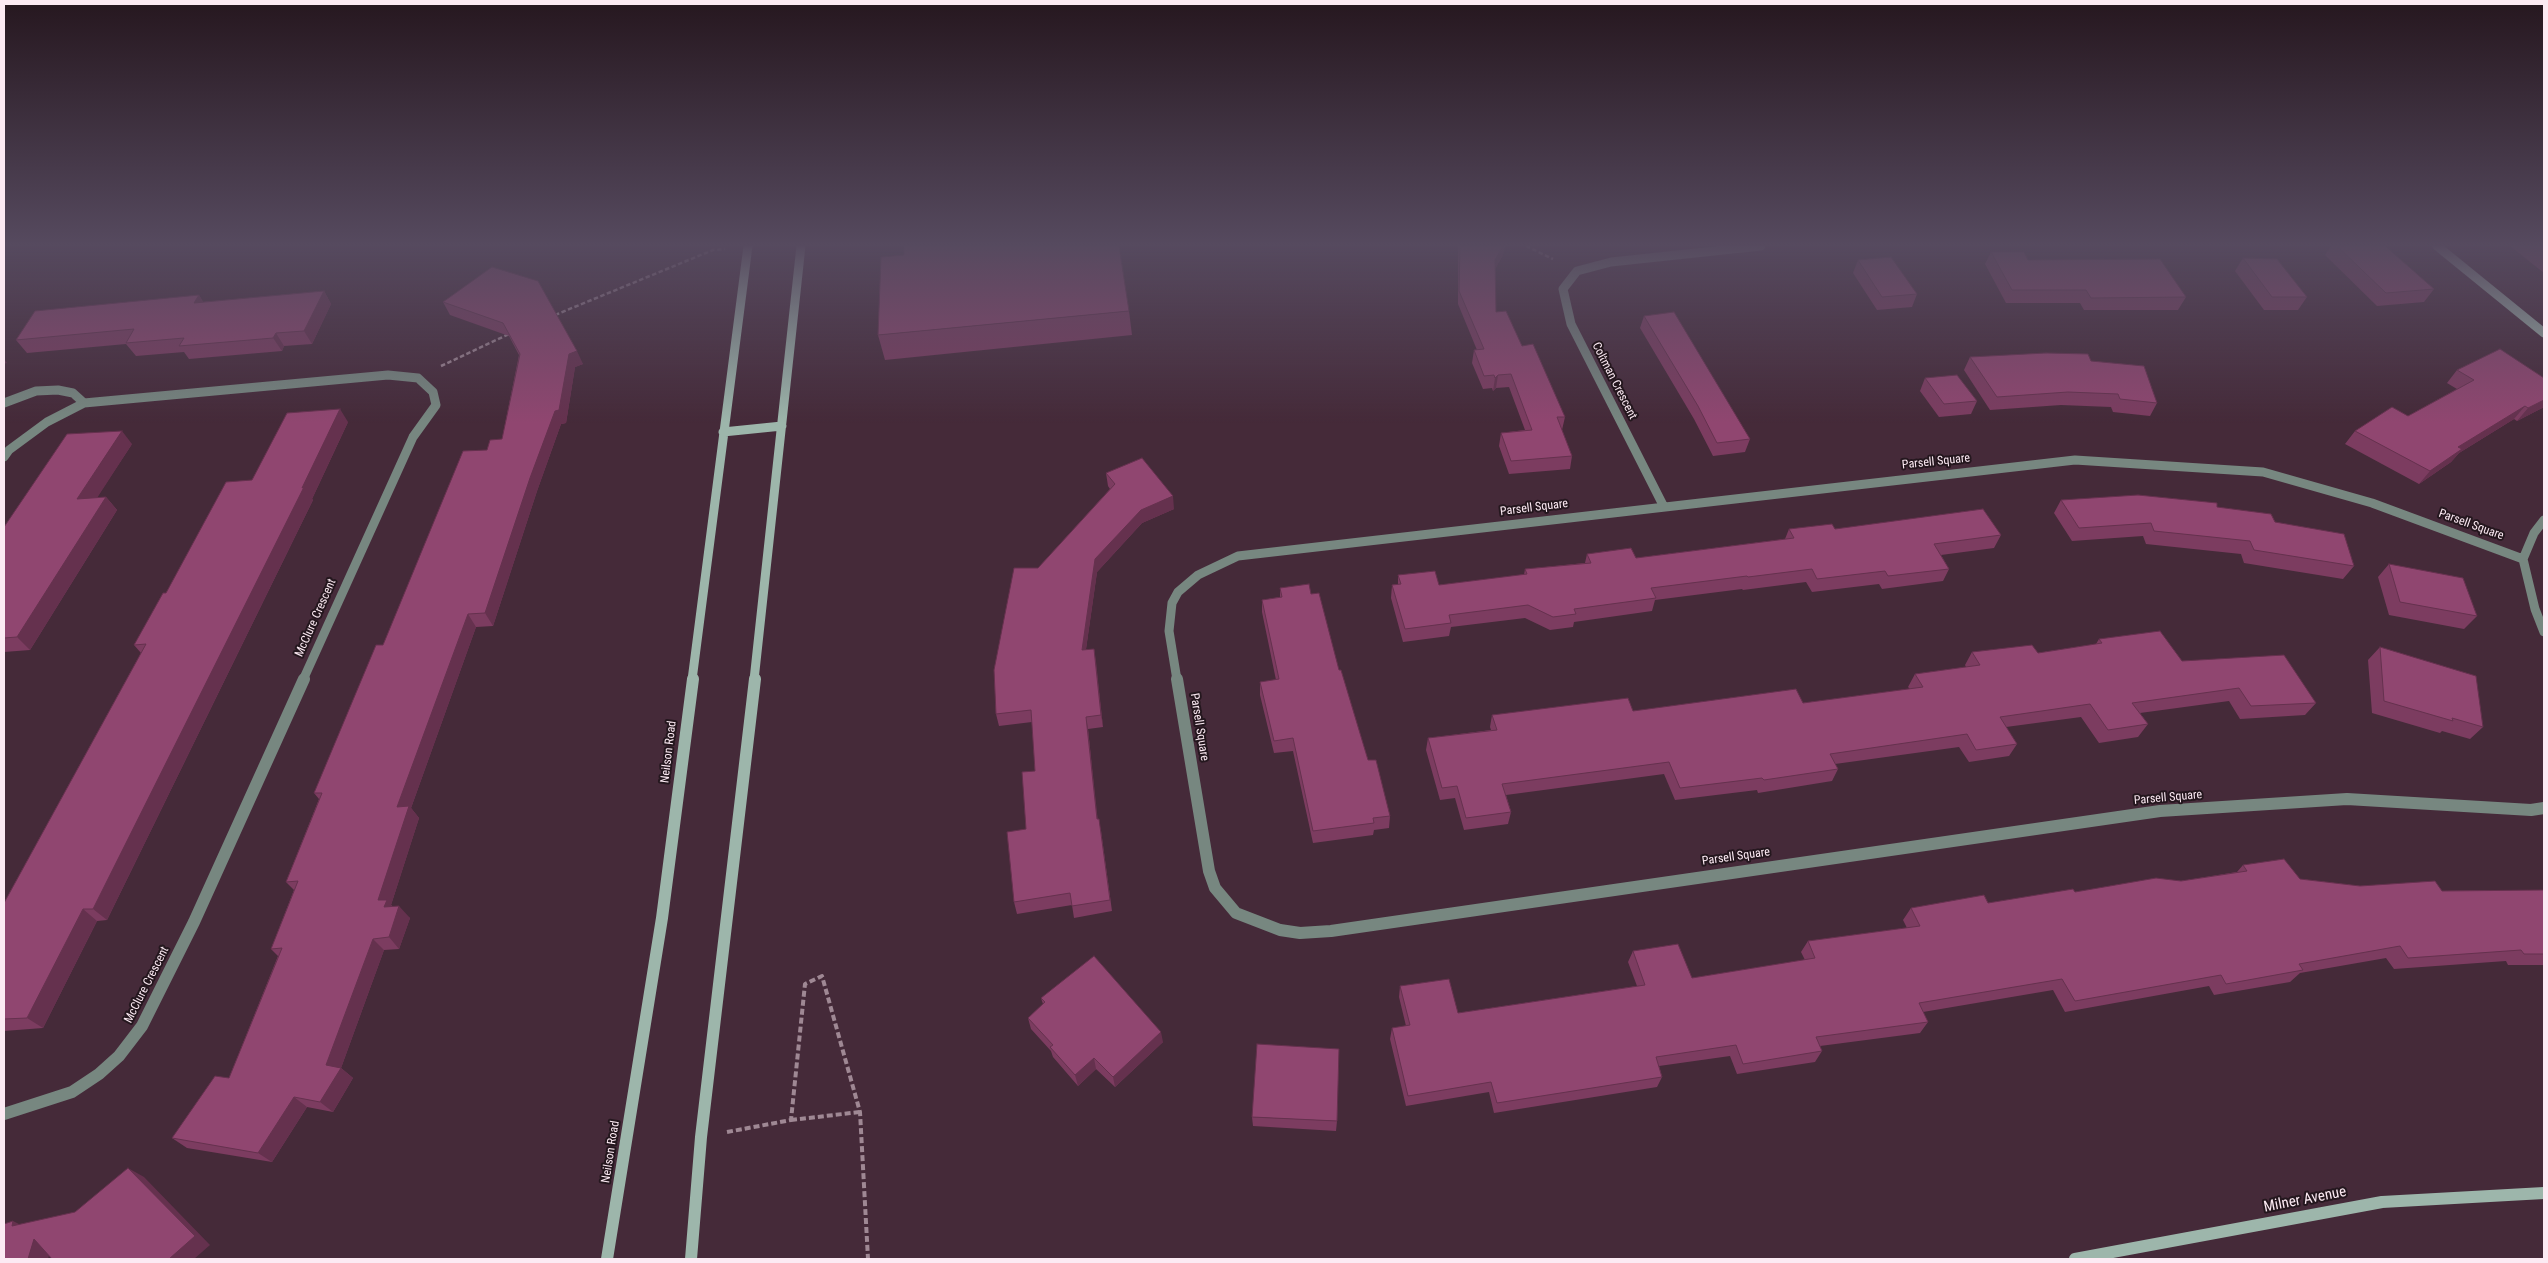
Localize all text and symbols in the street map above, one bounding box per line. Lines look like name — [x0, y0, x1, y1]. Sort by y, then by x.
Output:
street label: Coltman Crescent — [1588, 340, 1640, 422]
street label: Parsell Square — [1901, 451, 1971, 473]
street label: Parsell Square — [1499, 497, 1569, 519]
street label: Parsell Square — [2436, 507, 2506, 543]
street label: McClure Crescent — [292, 577, 340, 659]
street label: Parsell Square — [1187, 692, 1211, 762]
street label: Neilson Road — [658, 720, 680, 784]
street label: Parsell Square — [2133, 788, 2203, 808]
street label: Parsell Square — [1701, 845, 1771, 869]
street label: McClure Crescent — [122, 944, 172, 1026]
street label: Neilson Road — [599, 1120, 623, 1184]
street label: Milner Avenue — [2262, 1183, 2348, 1217]

